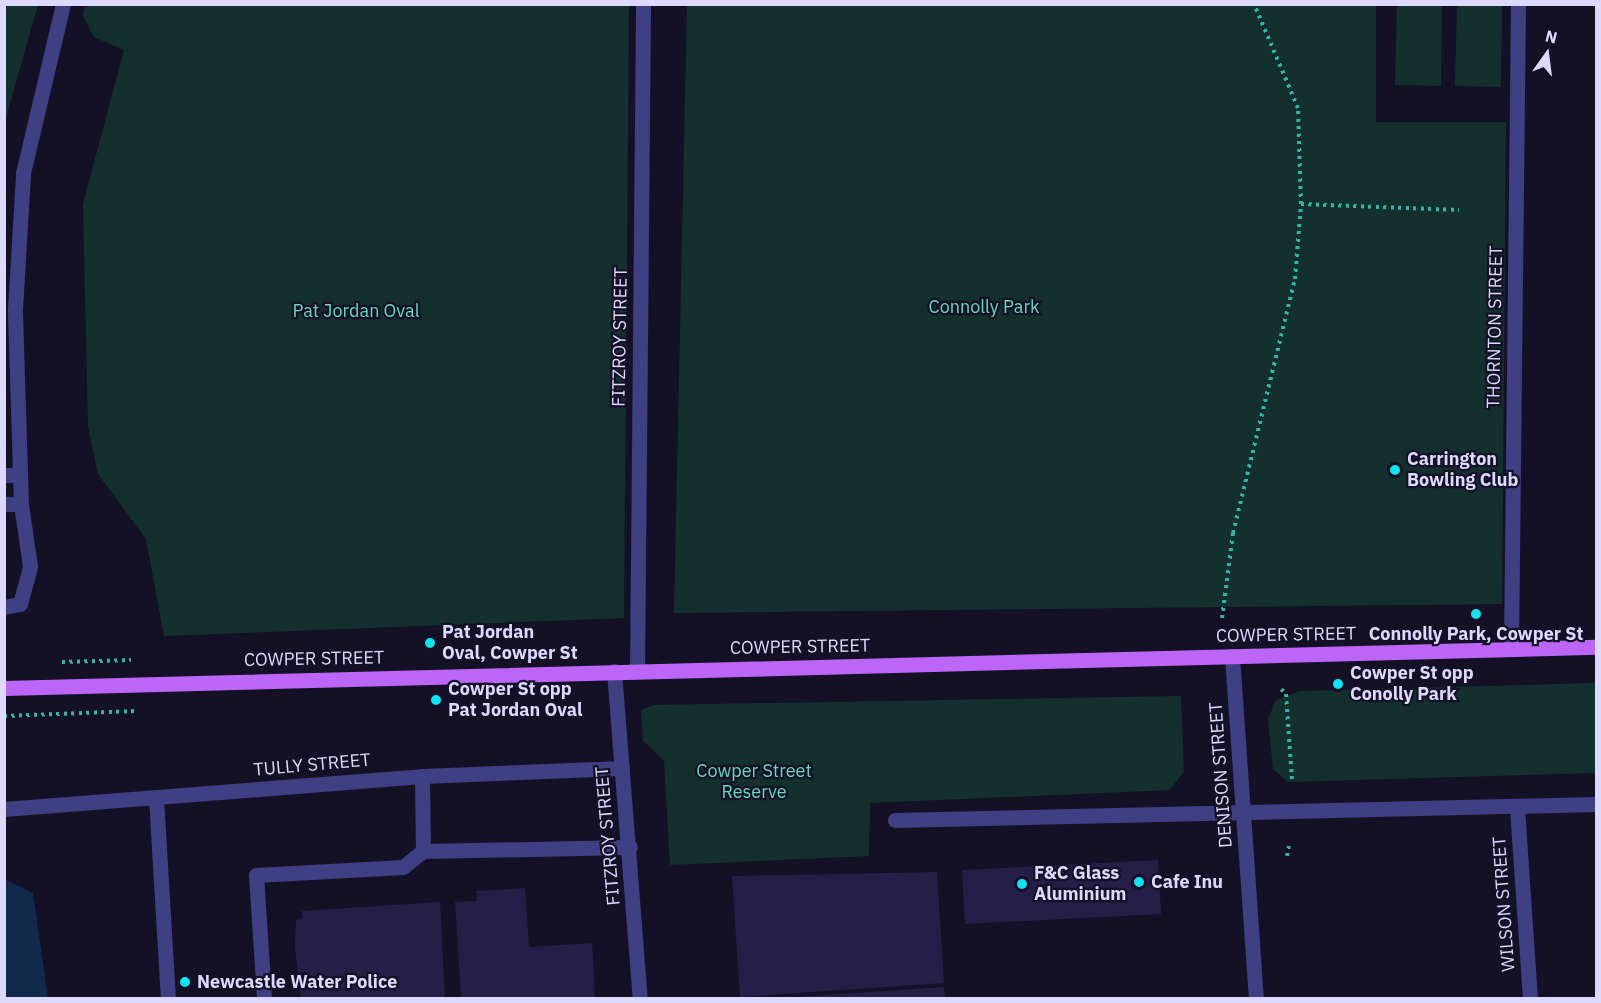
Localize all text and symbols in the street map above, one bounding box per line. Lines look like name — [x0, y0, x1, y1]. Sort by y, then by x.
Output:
north arrow — [1517, 24, 1577, 84]
text: N — [1543, 25, 1559, 48]
street label: THORNTON STREET — [1483, 245, 1507, 409]
street label: FITZROY STREET — [608, 267, 632, 407]
park label: Connolly Park — [929, 296, 1039, 318]
park label: Pat Jordan Oval — [292, 300, 420, 322]
place label: Carrington Bowling Club — [1407, 449, 1518, 492]
marker: Carrington Bowling Club — [1388, 463, 1402, 477]
marker: Connolly Park, Cowper St — [1469, 607, 1483, 621]
place label: Pat Jordan Oval, Cowper St — [442, 622, 578, 664]
street label: COWPER STREET — [1216, 623, 1356, 647]
place label: Connolly Park, Cowper St — [1369, 623, 1583, 645]
street label: COWPER STREET — [730, 635, 870, 659]
marker: Pat Jordan Oval, Cowper St — [423, 636, 437, 650]
street label: COWPER STREET — [244, 647, 384, 671]
place label: Cowper St opp Conolly Park — [1350, 663, 1474, 706]
marker: Cowper St opp Conolly Park — [1331, 677, 1345, 691]
place label: Cowper St opp Pat Jordan Oval — [448, 679, 582, 722]
marker: Cowper St opp Pat Jordan Oval — [429, 693, 443, 707]
street label: DENISON STREET — [1205, 701, 1237, 849]
street label: TULLY STREET — [253, 749, 371, 781]
park label: Cowper Street Reserve — [696, 761, 812, 804]
street label: FITZROY STREET — [591, 765, 625, 907]
street label: WILSON STREET — [1488, 836, 1520, 972]
place label: F&C Glass Aluminium — [1034, 863, 1126, 906]
place label: Cafe Inu — [1151, 871, 1223, 893]
marker: Cafe Inu — [1132, 875, 1146, 889]
marker: F&C Glass Aluminium — [1015, 877, 1029, 891]
place label: Newcastle Water Police — [197, 971, 397, 993]
marker: Newcastle Water Police — [178, 975, 192, 989]

